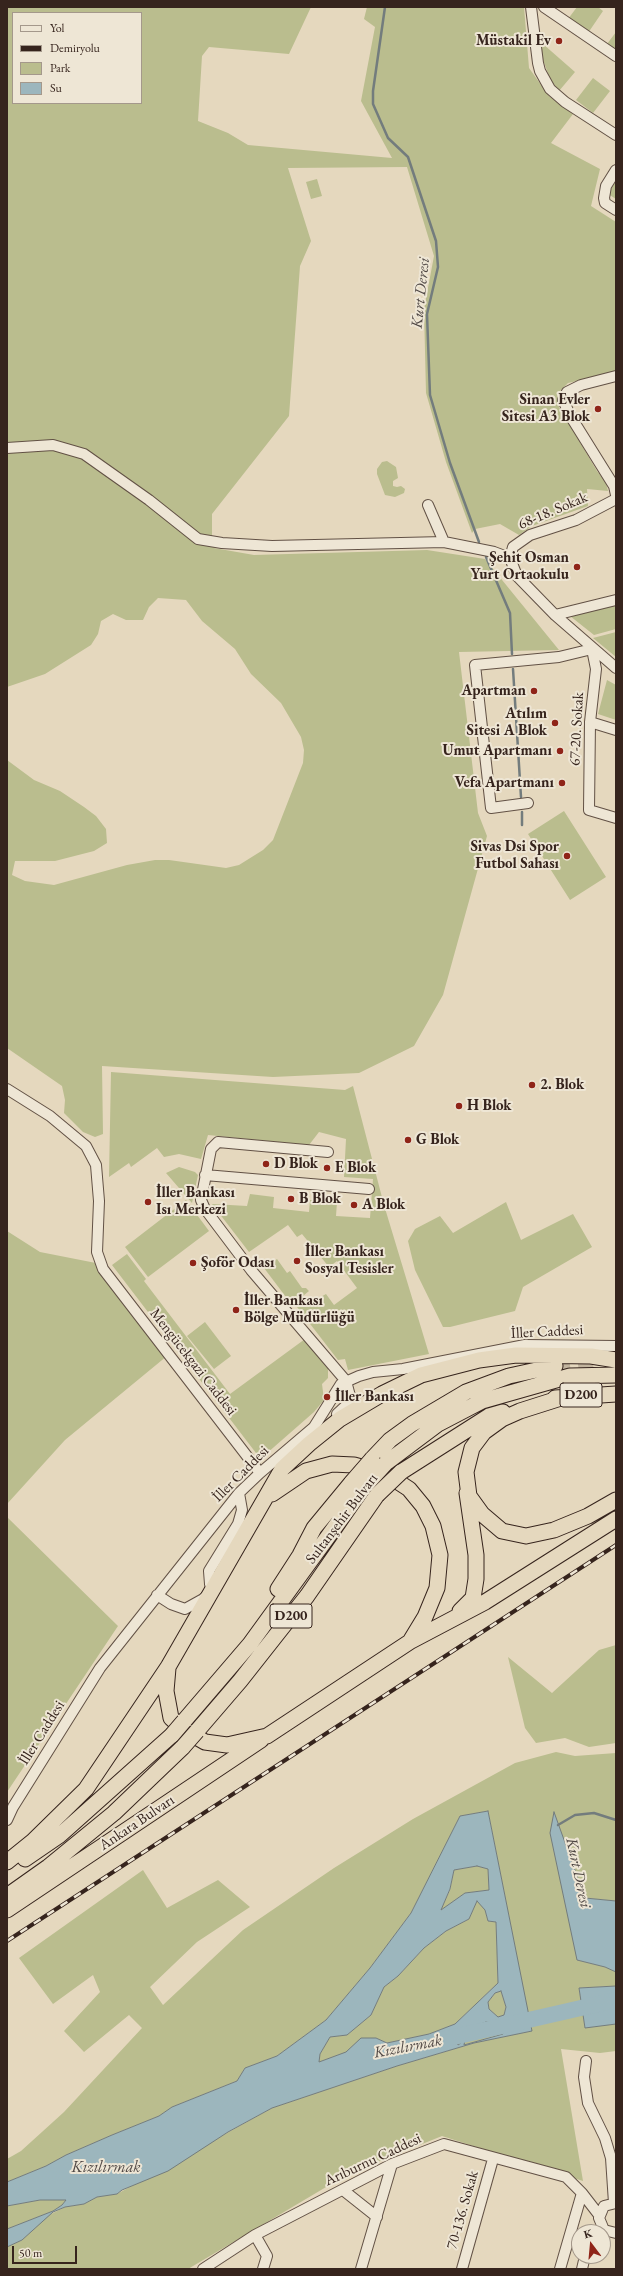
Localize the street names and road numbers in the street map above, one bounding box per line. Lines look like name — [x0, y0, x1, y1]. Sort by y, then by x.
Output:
street label: 68-18. Sokak — [516, 488, 590, 534]
street label: 67-20. Sokak — [566, 692, 588, 766]
street label: Mengücekgazi Caddesi — [146, 1305, 240, 1419]
street label: İller Caddesi — [510, 1321, 584, 1343]
road number: D200 — [560, 1383, 602, 1407]
street label: İller Caddesi — [209, 1442, 273, 1506]
street label: Sultanşehir Bulvarı — [302, 1470, 382, 1568]
road number: D200 — [270, 1604, 312, 1628]
street label: İller Caddesi — [15, 1698, 69, 1768]
street label: Ankara Bulvarı — [96, 1791, 178, 1855]
street label: Arıburnu Caddesi — [322, 2130, 424, 2190]
street label: 70-136. Sokak — [443, 2169, 483, 2251]

